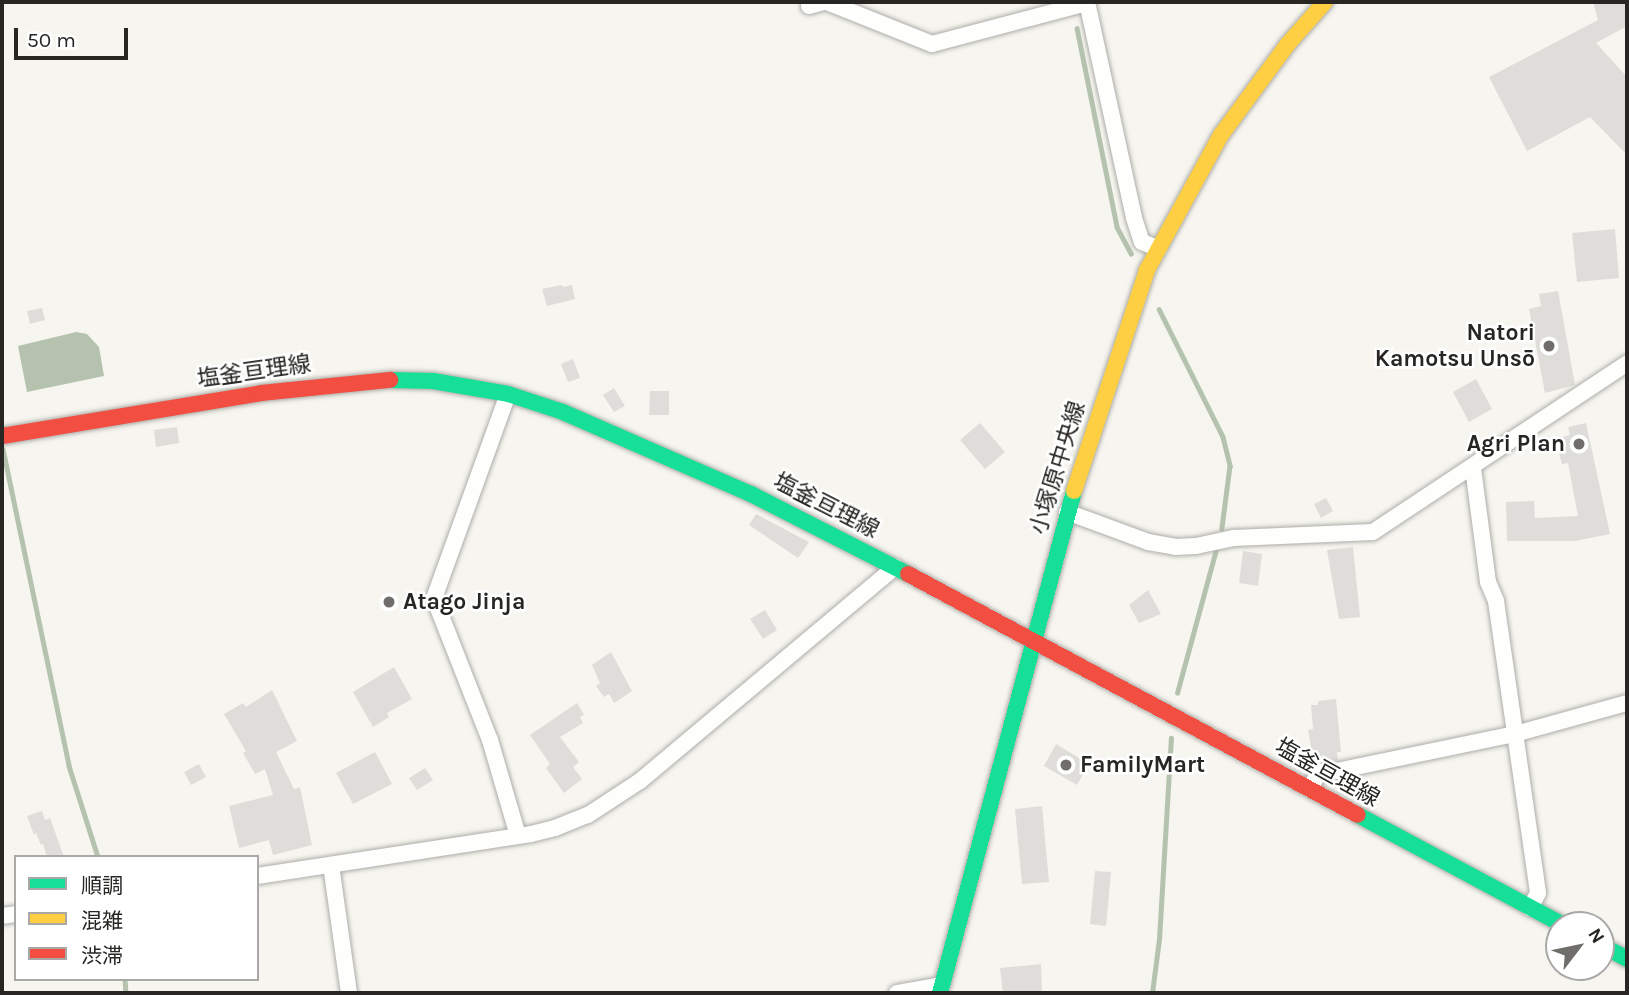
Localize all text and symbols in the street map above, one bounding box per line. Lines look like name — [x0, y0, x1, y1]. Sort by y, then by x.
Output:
scale bar — [18, 14, 131, 58]
text: 50 m — [27, 28, 76, 52]
place label: Natori Kamotsu Unsō — [1375, 319, 1535, 373]
marker: Natori Kamotsu Unsō — [1541, 338, 1557, 354]
street label: 塩釜亘理線 — [195, 350, 313, 394]
street label: 小塚原中央線 — [1025, 398, 1091, 538]
place label: Agri Plan — [1467, 430, 1565, 458]
marker: Agri Plan — [1571, 436, 1587, 452]
street label: 塩釜亘理線 — [769, 468, 883, 544]
place label: Atago Jinja — [403, 588, 525, 616]
marker: Atago Jinja — [381, 594, 397, 610]
street label: 塩釜亘理線 — [1270, 733, 1384, 813]
place label: FamilyMart — [1080, 751, 1205, 779]
marker: FamilyMart — [1058, 757, 1074, 773]
legend — [14, 855, 259, 981]
text: 順調 — [81, 874, 123, 898]
text: 混雑 — [81, 909, 123, 933]
north arrow — [1545, 911, 1615, 981]
text: N — [1583, 924, 1609, 948]
text: 渋滞 — [81, 944, 123, 968]

